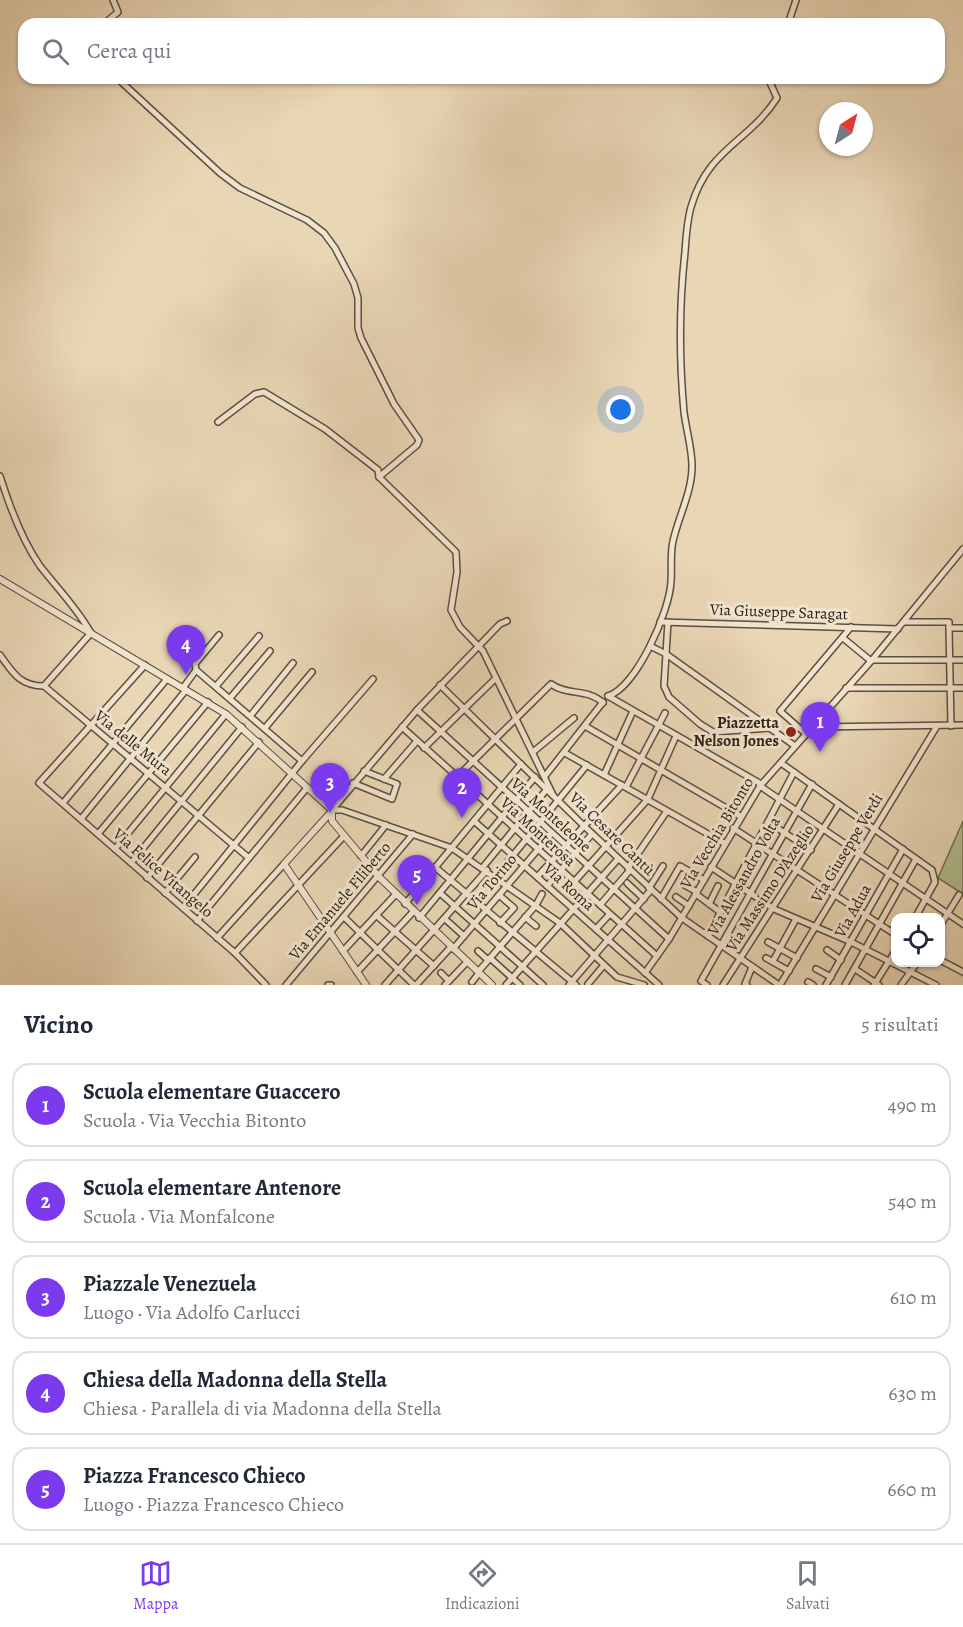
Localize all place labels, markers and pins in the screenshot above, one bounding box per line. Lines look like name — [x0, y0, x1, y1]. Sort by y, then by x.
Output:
pin: 4 — [166, 626, 206, 675]
pin: 1 — [800, 702, 840, 752]
place label: Piazzetta Nelson Jones — [694, 712, 779, 752]
marker: Piazzetta Nelson Jones — [784, 725, 798, 739]
pin: 3 — [310, 764, 350, 813]
pin: 2 — [442, 768, 482, 818]
pin: 5 — [398, 856, 436, 905]

